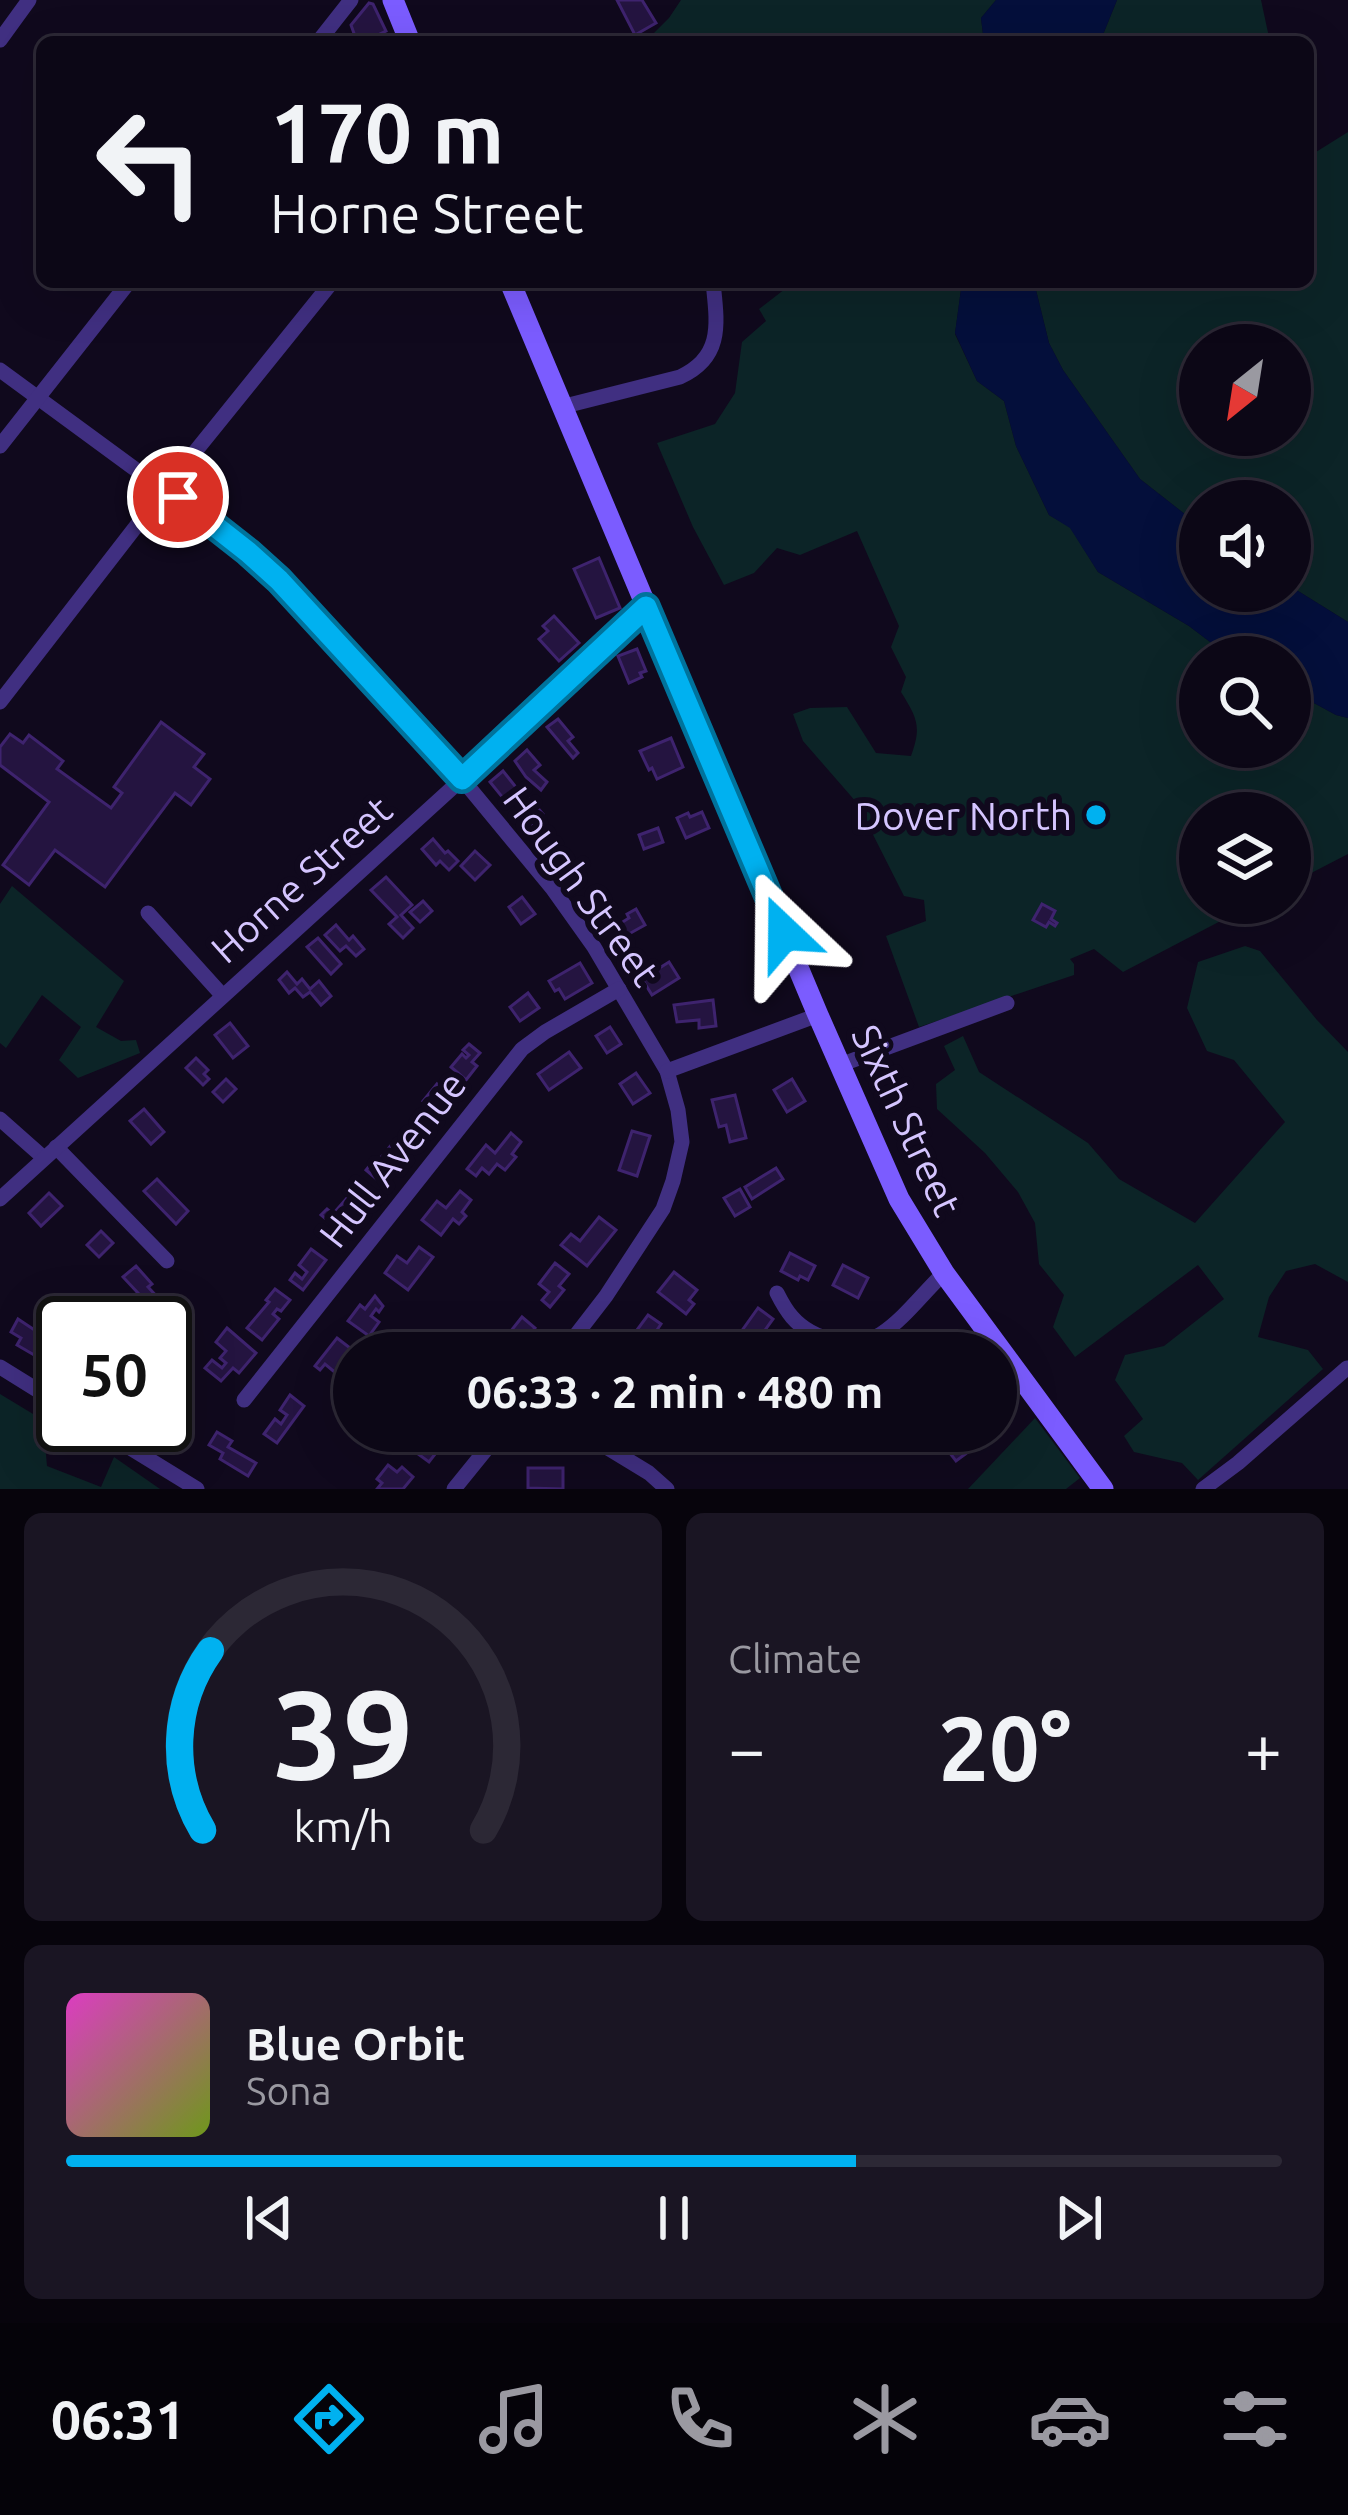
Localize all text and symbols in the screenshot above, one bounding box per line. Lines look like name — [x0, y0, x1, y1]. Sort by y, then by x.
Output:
icon: left — [72, 84, 228, 240]
text: 170 m — [270, 85, 504, 179]
text: Horne Street — [270, 183, 583, 243]
north arrow — [1179, 324, 1311, 456]
map controls — [1179, 324, 1311, 924]
pin — [127, 446, 229, 548]
icon: arrive — [145, 464, 211, 530]
button: sound — [1179, 480, 1311, 612]
button: search — [1179, 636, 1311, 768]
street label: Hough Street — [496, 778, 668, 994]
street label: Horne Street — [202, 787, 400, 971]
button: layers — [1179, 792, 1311, 924]
place label: Dover North — [854, 794, 1072, 837]
marker: Dover North — [1083, 802, 1109, 828]
position arrow — [721, 870, 847, 996]
street label: Sixth Street — [844, 1018, 970, 1222]
street label: Hull Avenue — [310, 1063, 474, 1255]
speed limit sign: 50 — [36, 1296, 192, 1452]
text: 06:33 · 2 min · 480 m — [467, 1366, 883, 1417]
text: Climate — [728, 1637, 862, 1680]
text: 39 — [273, 1663, 413, 1803]
text: 20° — [938, 1697, 1072, 1798]
text: − — [728, 1711, 765, 1785]
text: + — [1245, 1711, 1282, 1785]
text: km/h — [293, 1802, 393, 1850]
text: Blue Orbit — [246, 2018, 465, 2069]
text: Sona — [246, 2069, 332, 2112]
icon: previous — [236, 2185, 302, 2251]
icon: pause — [641, 2185, 707, 2251]
icon: next — [1046, 2185, 1112, 2251]
icon: directions — [287, 2377, 371, 2461]
icon: music — [472, 2377, 556, 2461]
icon: phone — [658, 2377, 742, 2461]
icon: climate — [843, 2377, 927, 2461]
icon: car — [1028, 2377, 1112, 2461]
icon: filters — [1213, 2377, 1297, 2461]
text: 06:31 — [51, 2389, 186, 2449]

